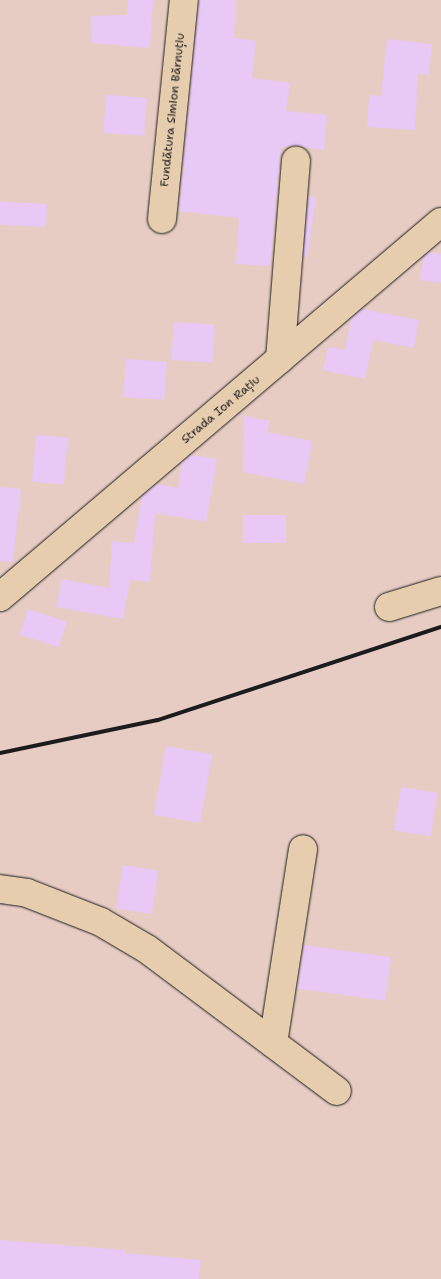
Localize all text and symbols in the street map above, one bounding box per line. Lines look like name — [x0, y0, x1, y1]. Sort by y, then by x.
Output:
street label: Fundătura Simion Bărnuțiu — [158, 32, 188, 188]
street label: Strada Ion Rațiu — [179, 373, 263, 447]

